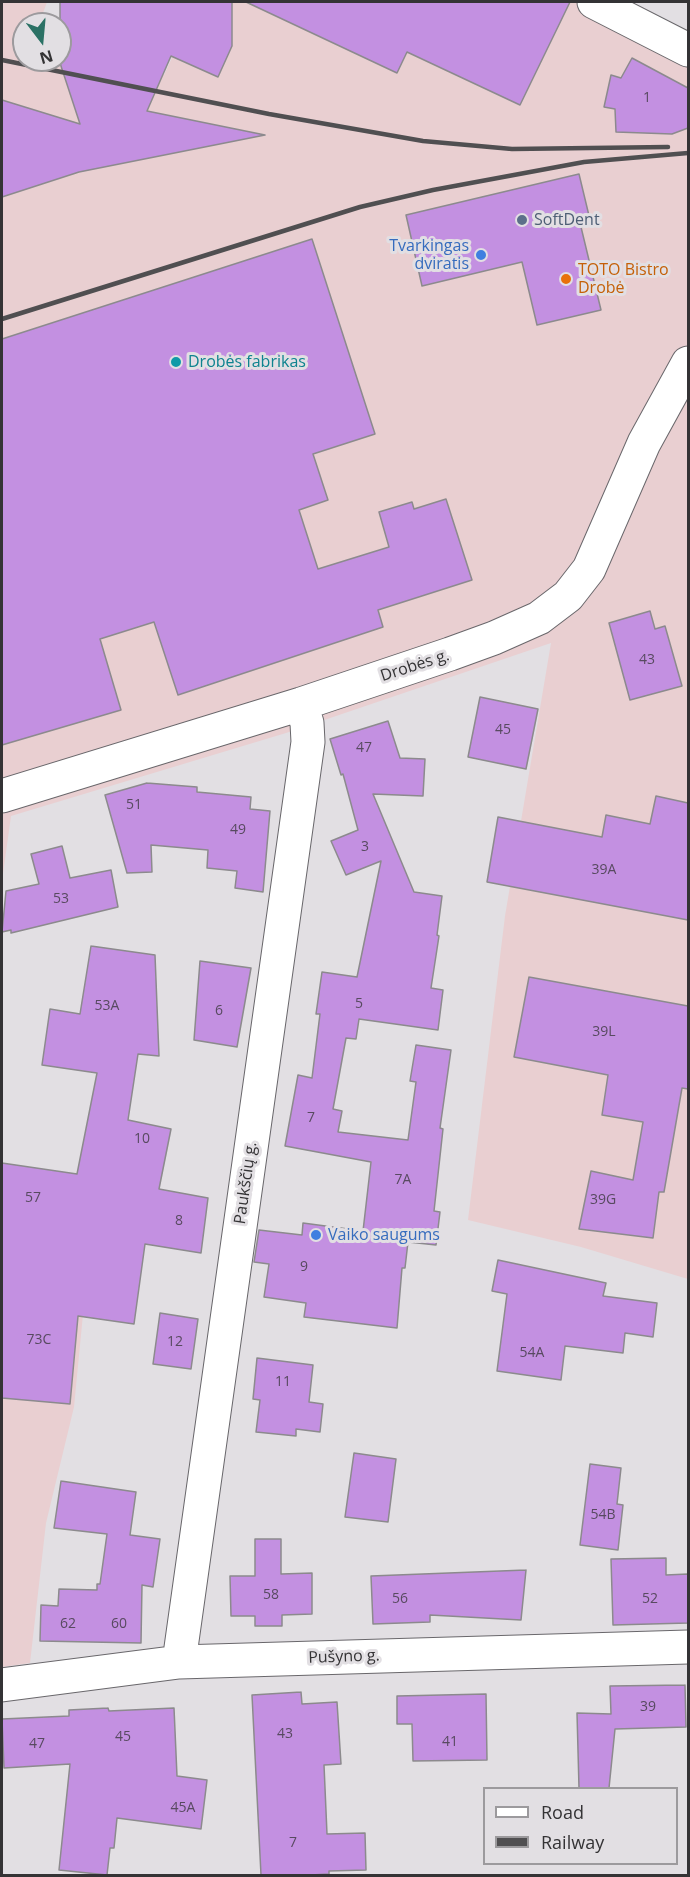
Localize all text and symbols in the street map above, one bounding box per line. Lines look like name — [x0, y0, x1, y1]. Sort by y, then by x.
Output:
north arrow — [12, 12, 72, 72]
text: N — [37, 45, 56, 70]
house number: 1 — [643, 90, 651, 106]
place label: SoftDent — [534, 210, 600, 230]
marker: SoftDent — [515, 213, 529, 227]
place label: Tvarkingas dviratis — [389, 236, 469, 274]
marker: Tvarkingas dviratis — [474, 248, 488, 262]
place label: TOTO Bistro Drobė — [578, 260, 669, 298]
marker: TOTO Bistro Drobė — [559, 272, 573, 286]
place label: Drobės fabrikas — [188, 352, 306, 372]
marker: Drobės fabrikas — [169, 355, 183, 369]
street label: Drobės g. — [378, 646, 452, 686]
house number: 43 — [639, 652, 655, 668]
house number: 45 — [495, 722, 511, 738]
house number: 47 — [356, 740, 372, 756]
house number: 51 — [126, 797, 142, 813]
house number: 49 — [230, 822, 246, 838]
house number: 3 — [361, 839, 369, 855]
house number: 39A — [592, 862, 616, 878]
house number: 53 — [53, 891, 69, 907]
house number: 5 — [355, 996, 363, 1012]
house number: 53A — [95, 998, 119, 1014]
house number: 6 — [215, 1003, 223, 1019]
house number: 39L — [592, 1024, 616, 1040]
house number: 7 — [307, 1110, 315, 1126]
house number: 10 — [134, 1131, 150, 1147]
street label: Paukščių g. — [231, 1141, 261, 1225]
house number: 7A — [395, 1172, 411, 1188]
house number: 57 — [25, 1190, 41, 1206]
house number: 39G — [590, 1192, 616, 1208]
house number: 8 — [175, 1213, 183, 1229]
place label: Vaiko saugums — [328, 1225, 440, 1245]
marker: Vaiko saugums — [309, 1228, 323, 1242]
house number: 9 — [300, 1259, 308, 1275]
house number: 73C — [27, 1332, 51, 1348]
house number: 12 — [167, 1334, 183, 1350]
house number: 54A — [520, 1345, 544, 1361]
house number: 11 — [275, 1374, 291, 1390]
house number: 54B — [590, 1507, 616, 1523]
house number: 58 — [263, 1587, 279, 1603]
house number: 56 — [392, 1591, 408, 1607]
house number: 52 — [642, 1591, 658, 1607]
house number: 62 — [60, 1616, 76, 1632]
house number: 60 — [111, 1616, 127, 1632]
street label: Pušyno g. — [308, 1646, 380, 1668]
house number: 39 — [640, 1699, 656, 1715]
house number: 43 — [277, 1726, 293, 1742]
house number: 45 — [115, 1729, 131, 1745]
house number: 41 — [442, 1734, 458, 1750]
house number: 47 — [29, 1736, 45, 1752]
legend — [483, 1787, 678, 1865]
house number: 45A — [171, 1800, 195, 1816]
text: Road — [541, 1800, 584, 1824]
text: Railway — [541, 1830, 604, 1854]
house number: 7 — [289, 1835, 297, 1851]

